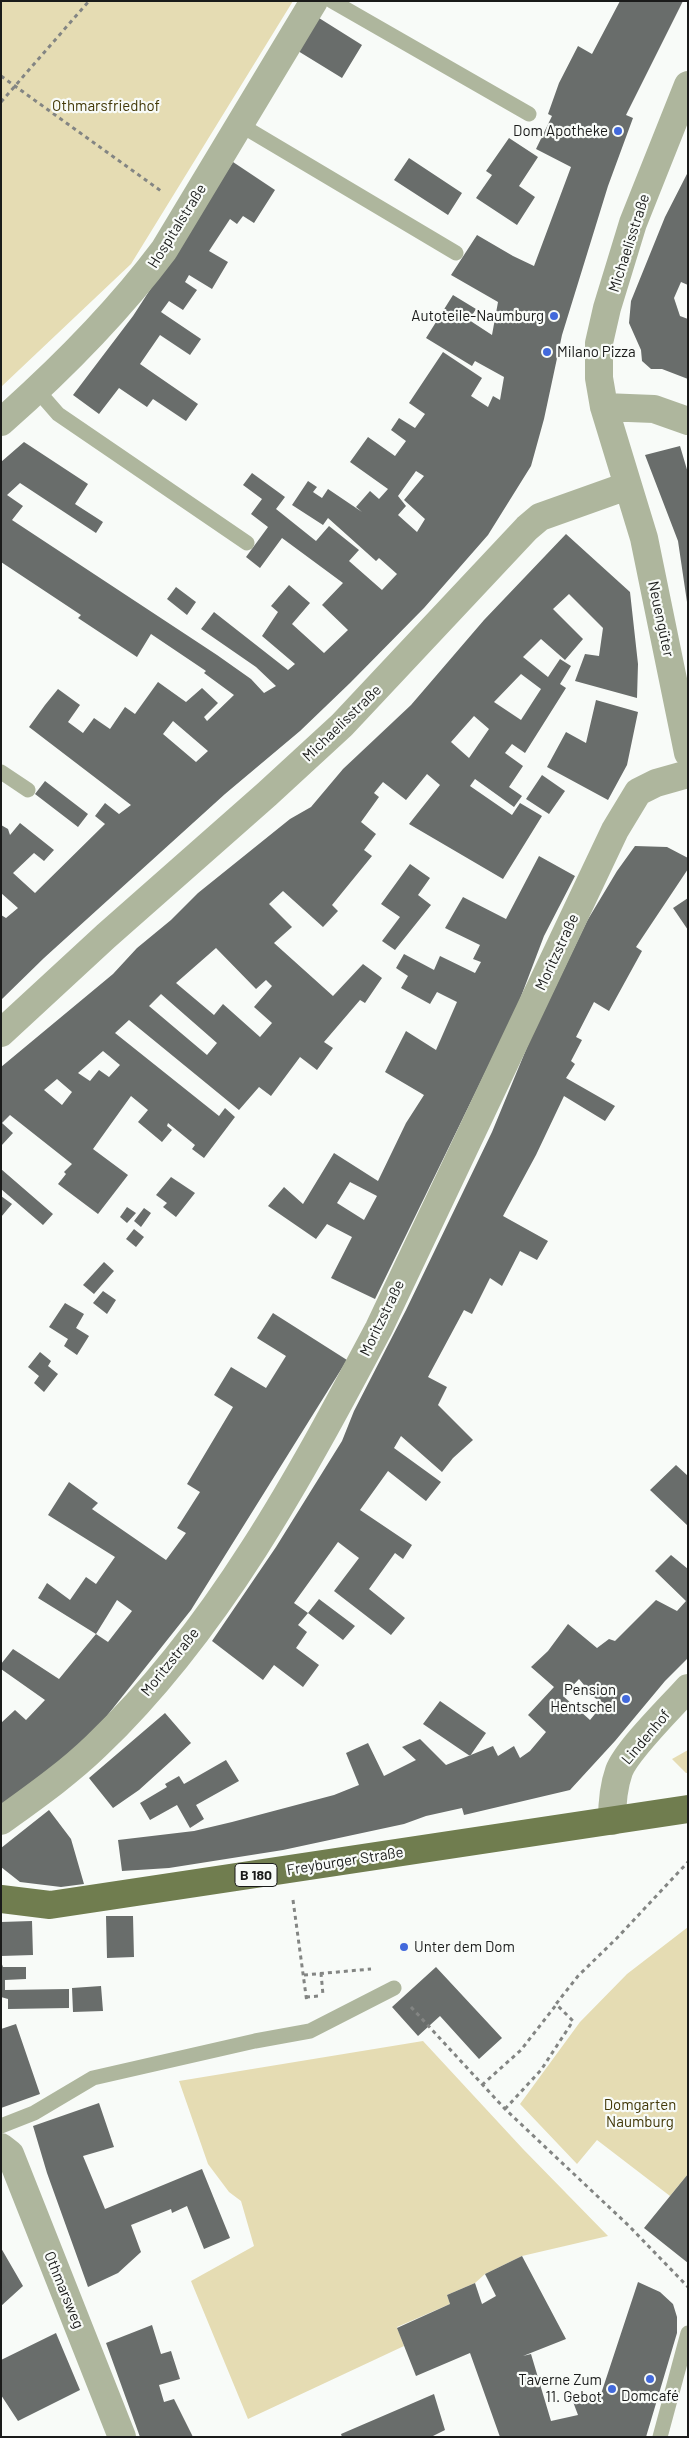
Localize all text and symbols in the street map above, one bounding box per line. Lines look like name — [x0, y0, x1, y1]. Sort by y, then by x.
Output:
park label: Othmarsfriedhof — [52, 97, 160, 115]
place label: Dom Apotheke — [513, 122, 608, 140]
marker: Dom Apotheke — [612, 125, 624, 137]
street label: Hospitalstraße — [144, 181, 210, 271]
street label: Michaelisstraße — [605, 191, 653, 295]
place label: Autoteile-Naumburg — [411, 307, 544, 325]
marker: Autoteile-Naumburg — [548, 310, 560, 322]
place label: Milano Pizza — [557, 343, 636, 361]
marker: Milano Pizza — [541, 346, 553, 358]
street label: Neuengüter — [644, 579, 678, 659]
street label: Michaelisstraße — [299, 681, 385, 765]
street label: Moritzstraße — [531, 911, 583, 993]
street label: Moritzstraße — [356, 1277, 408, 1359]
street label: Moritzstraße — [137, 1624, 203, 1700]
place label: Pension Hentschel — [550, 1681, 616, 1716]
marker: Pension Hentschel — [620, 1693, 632, 1705]
street label: Lindenhof — [618, 1706, 674, 1768]
street label: Freyburger Straße — [285, 1843, 405, 1879]
road number: B 180 — [235, 1864, 277, 1886]
place label: Unter dem Dom — [414, 1938, 515, 1956]
marker: Unter dem Dom — [398, 1941, 410, 1953]
park label: Domgarten Naumburg — [604, 2096, 676, 2131]
street label: Othmarsweg — [40, 2249, 88, 2331]
place label: Taverne Zum 11. Gebot — [518, 2371, 602, 2406]
marker: Domcafé — [644, 2373, 656, 2385]
marker: Taverne Zum 11. Gebot — [606, 2383, 618, 2395]
place label: Domcafé — [621, 2387, 679, 2405]

